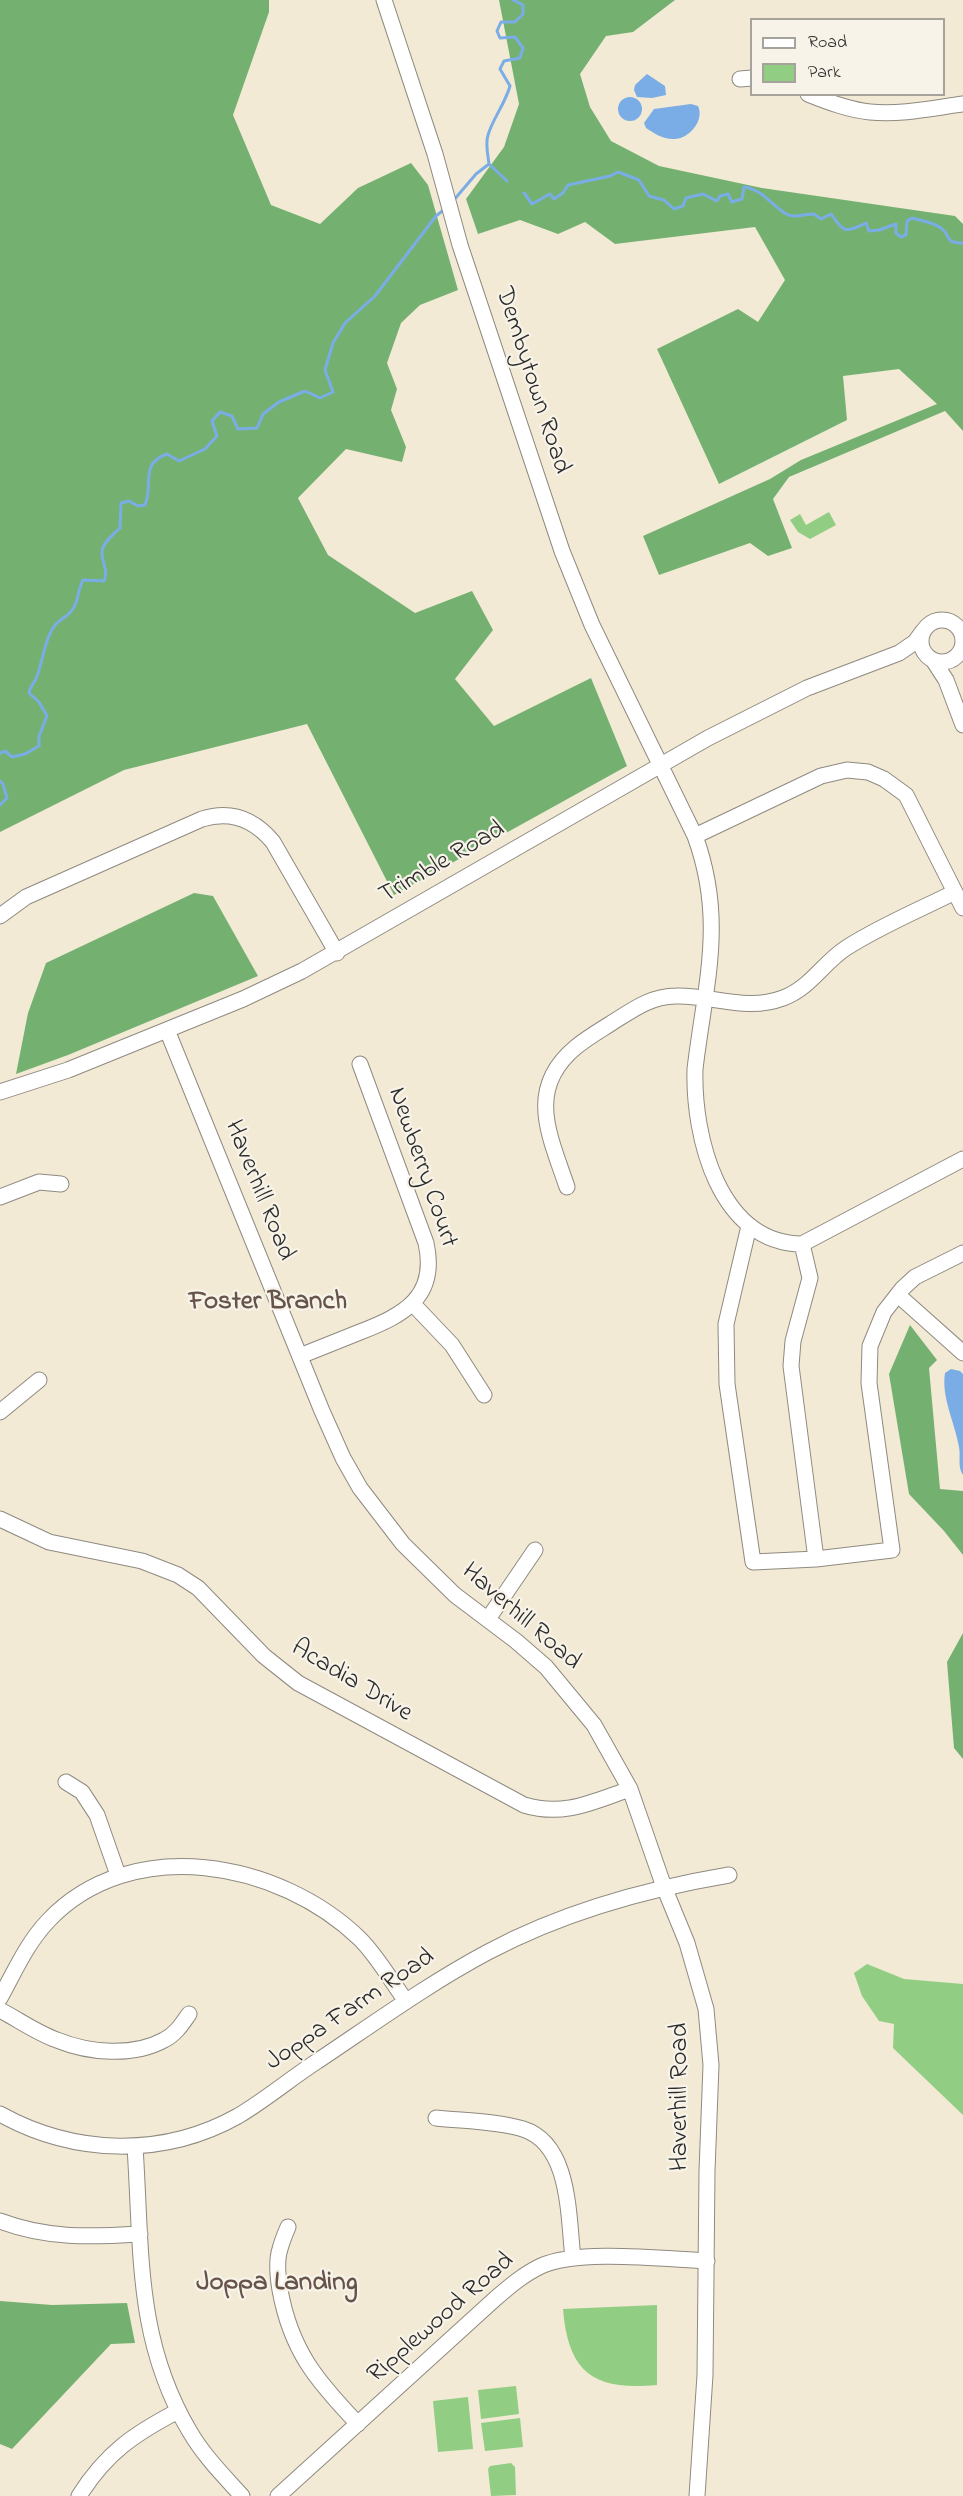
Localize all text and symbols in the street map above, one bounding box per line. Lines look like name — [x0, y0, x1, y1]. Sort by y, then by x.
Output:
legend — [750, 18, 945, 96]
text: Road — [808, 30, 847, 56]
text: Park — [808, 60, 841, 86]
street label: Dembytown Road — [486, 284, 576, 478]
street label: Trimble Road — [375, 816, 511, 912]
street label: Newberry Court — [379, 1084, 463, 1252]
street label: Haverhill Road — [216, 1116, 300, 1266]
district label: Foster Branch — [189, 1288, 347, 1320]
street label: Haverhill Road — [454, 1558, 586, 1678]
street label: Acadia Drive — [285, 1634, 417, 1730]
street label: Joppa Farm Road — [261, 1943, 441, 2079]
street label: Haverhill Road — [666, 2023, 698, 2171]
street label: Ripplewood Road — [362, 2247, 522, 2391]
district label: Joppa Landing — [196, 2269, 358, 2301]

